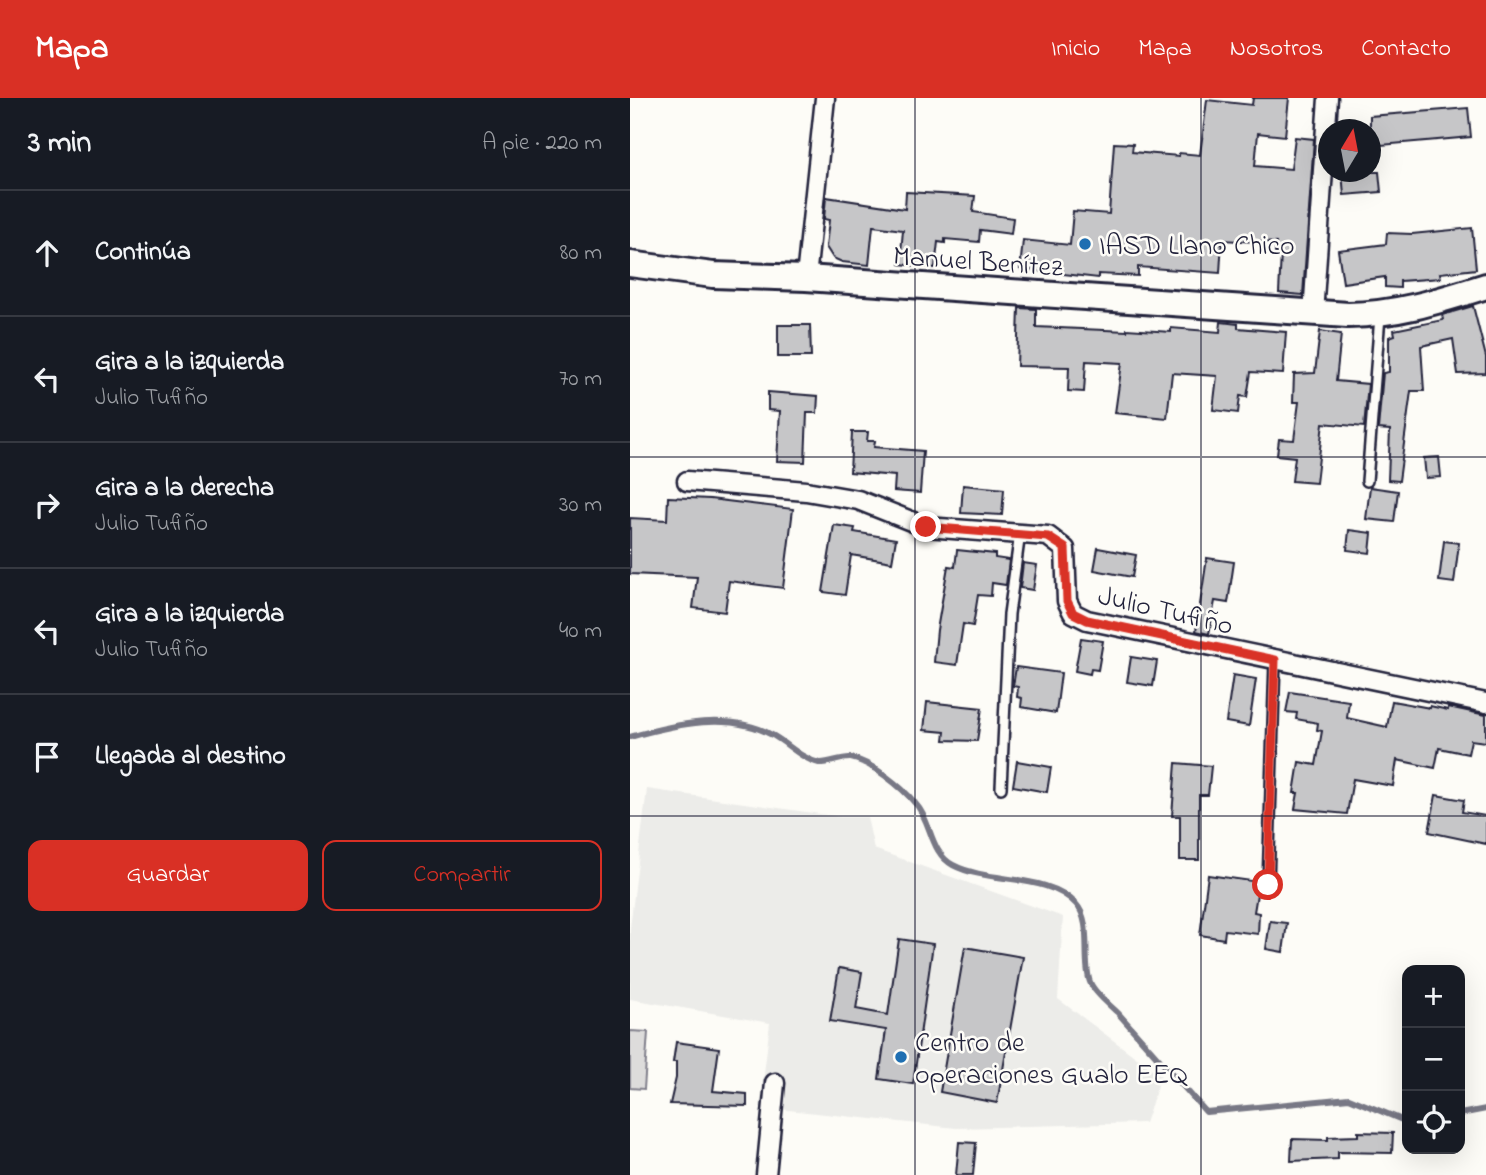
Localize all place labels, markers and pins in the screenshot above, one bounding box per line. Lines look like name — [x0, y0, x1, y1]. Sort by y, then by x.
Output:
place label: IASD Llano Chico — [1099, 227, 1295, 268]
marker: IASD Llano Chico — [1077, 236, 1093, 252]
place label: Centro de operaciones Gualo EEQ — [915, 1024, 1189, 1097]
marker: Centro de operaciones Gualo EEQ — [893, 1049, 909, 1065]

